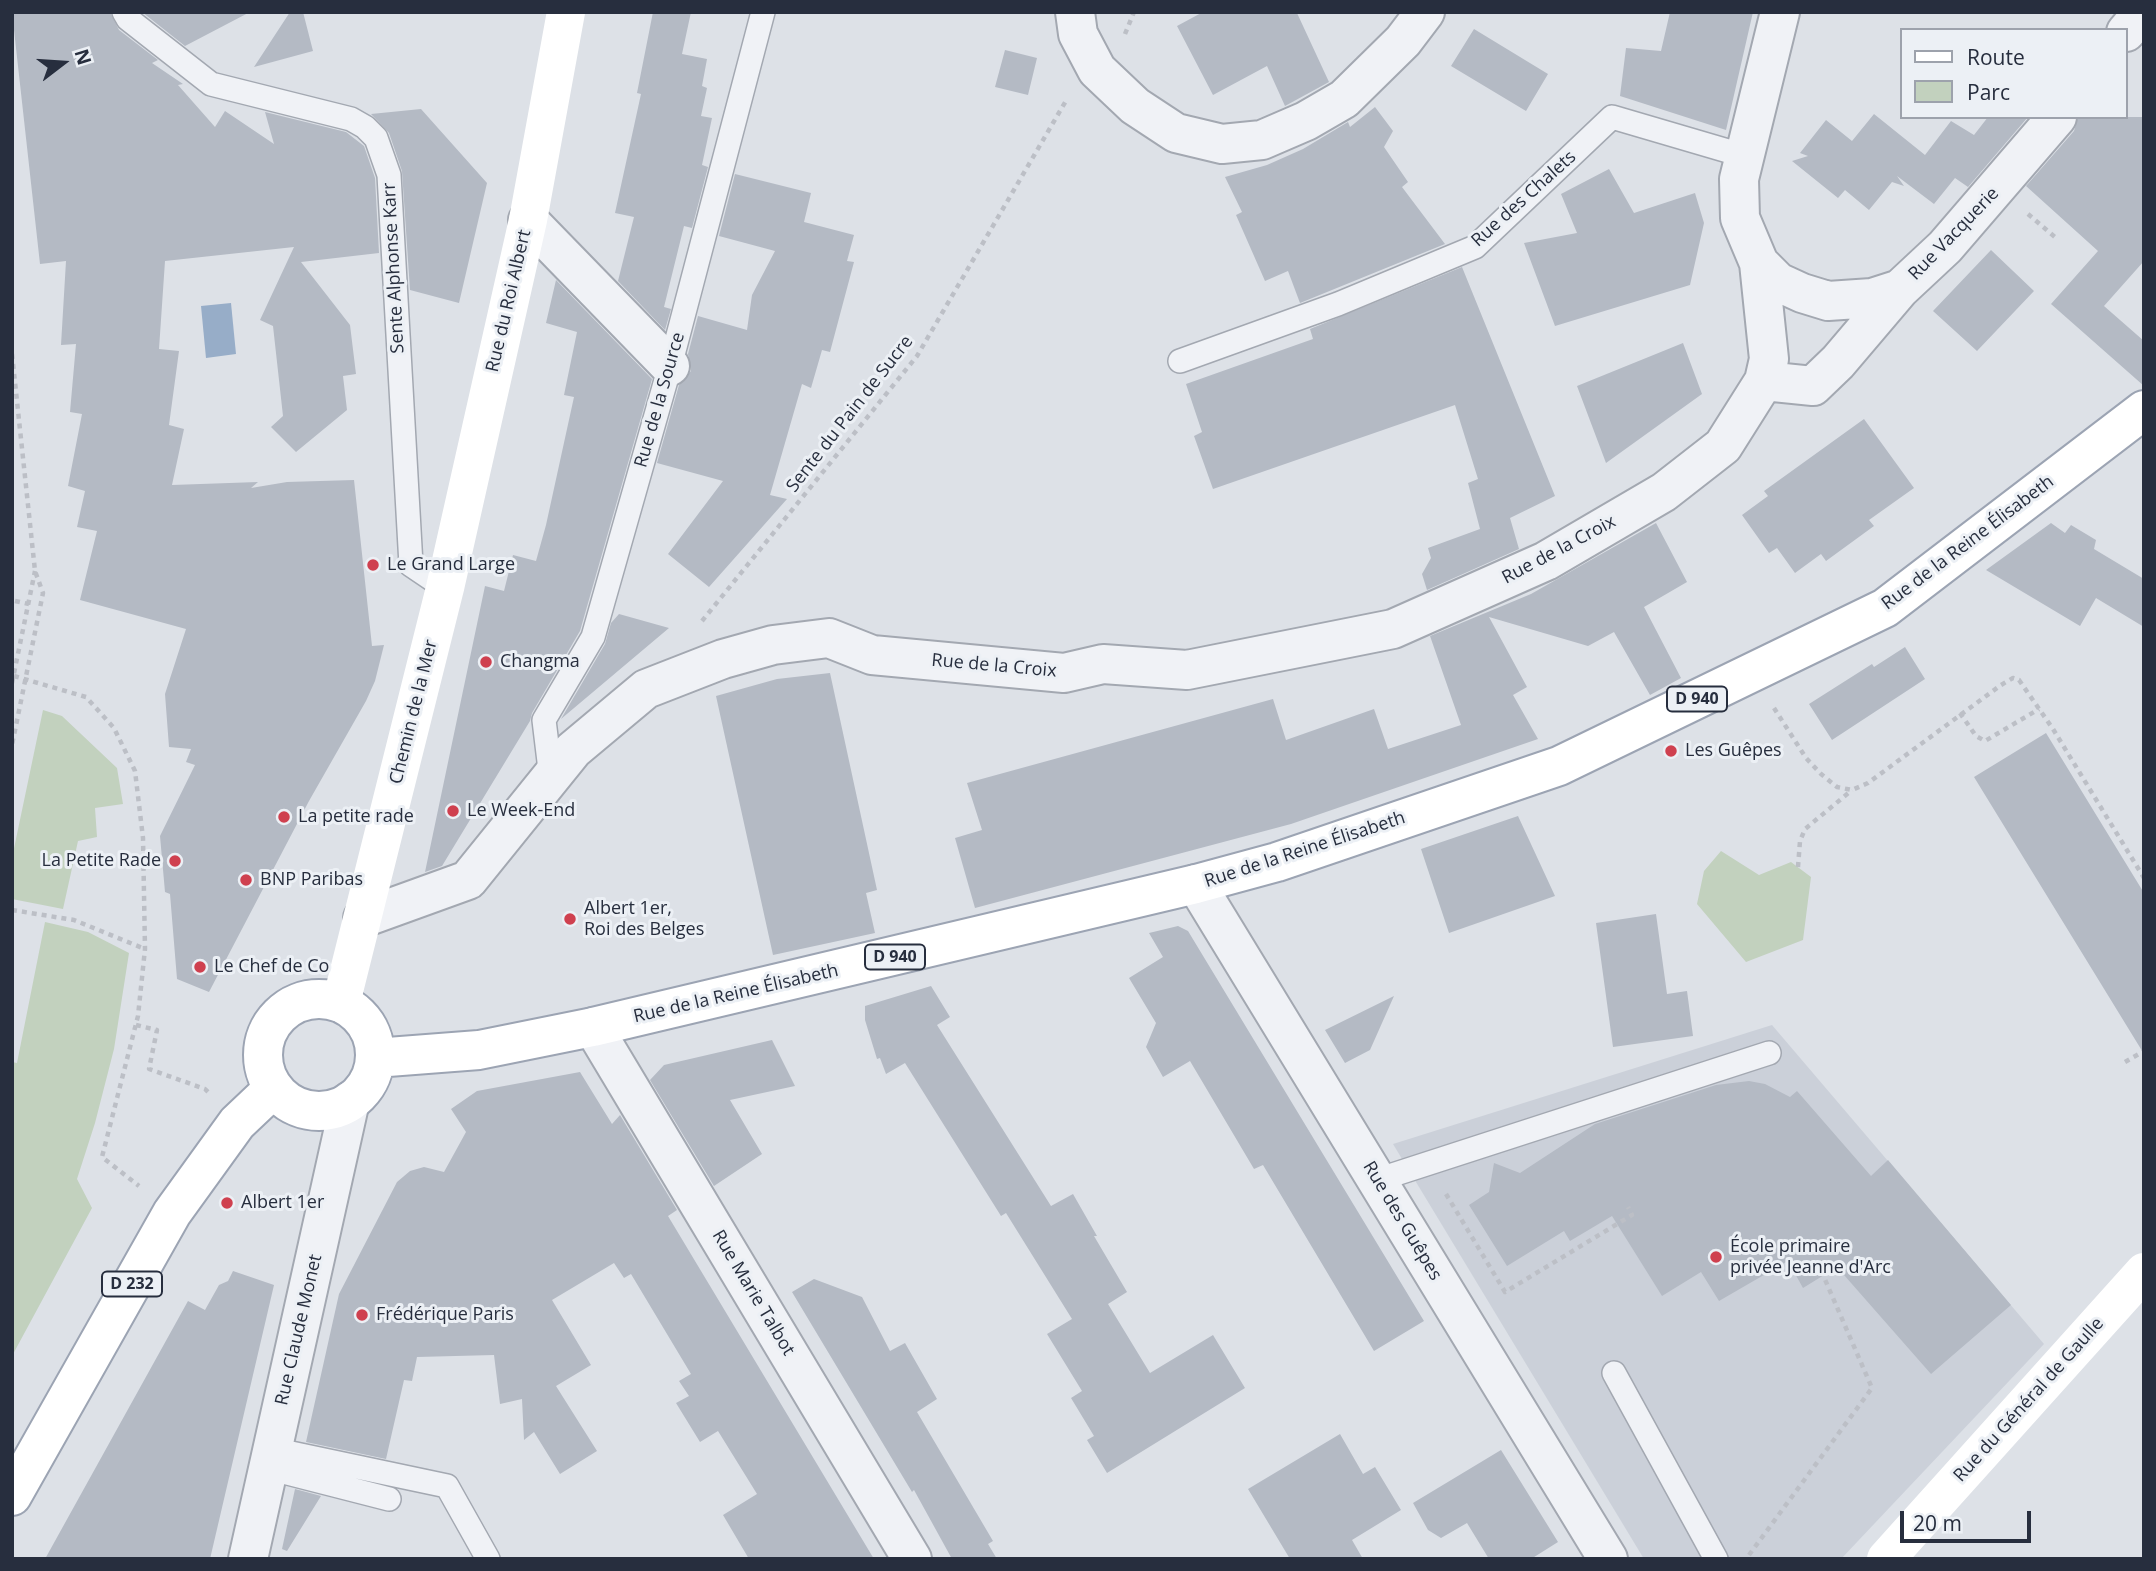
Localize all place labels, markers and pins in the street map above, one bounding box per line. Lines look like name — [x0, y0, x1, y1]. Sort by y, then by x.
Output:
place label: Le Grand Large — [387, 554, 515, 576]
marker: Le Grand Large — [365, 557, 381, 573]
place label: Changma — [500, 651, 580, 673]
marker: Changma — [478, 654, 494, 670]
place label: Les Guêpes — [1685, 740, 1782, 762]
marker: Les Guêpes — [1663, 743, 1679, 759]
place label: Le Week-End — [467, 800, 575, 822]
marker: Le Week-End — [445, 803, 461, 819]
place label: La petite rade — [298, 806, 414, 828]
marker: La petite rade — [276, 809, 292, 825]
place label: La Petite Rade — [42, 850, 161, 872]
marker: La Petite Rade — [167, 853, 183, 869]
place label: BNP Paribas — [260, 869, 363, 891]
marker: BNP Paribas — [238, 872, 254, 888]
place label: Albert 1er, Roi des Belges — [584, 898, 704, 940]
marker: Albert 1er, Roi des Belges — [562, 911, 578, 927]
place label: Le Chef de Co — [214, 956, 329, 978]
marker: Le Chef de Co — [192, 959, 208, 975]
place label: Albert 1er — [241, 1192, 324, 1214]
marker: Albert 1er — [219, 1195, 235, 1211]
place label: École primaire privée Jeanne d'Arc — [1730, 1236, 1891, 1278]
marker: École primaire privée Jeanne d'Arc — [1708, 1249, 1724, 1265]
place label: Frédérique Paris — [376, 1304, 514, 1326]
marker: Frédérique Paris — [354, 1307, 370, 1323]

